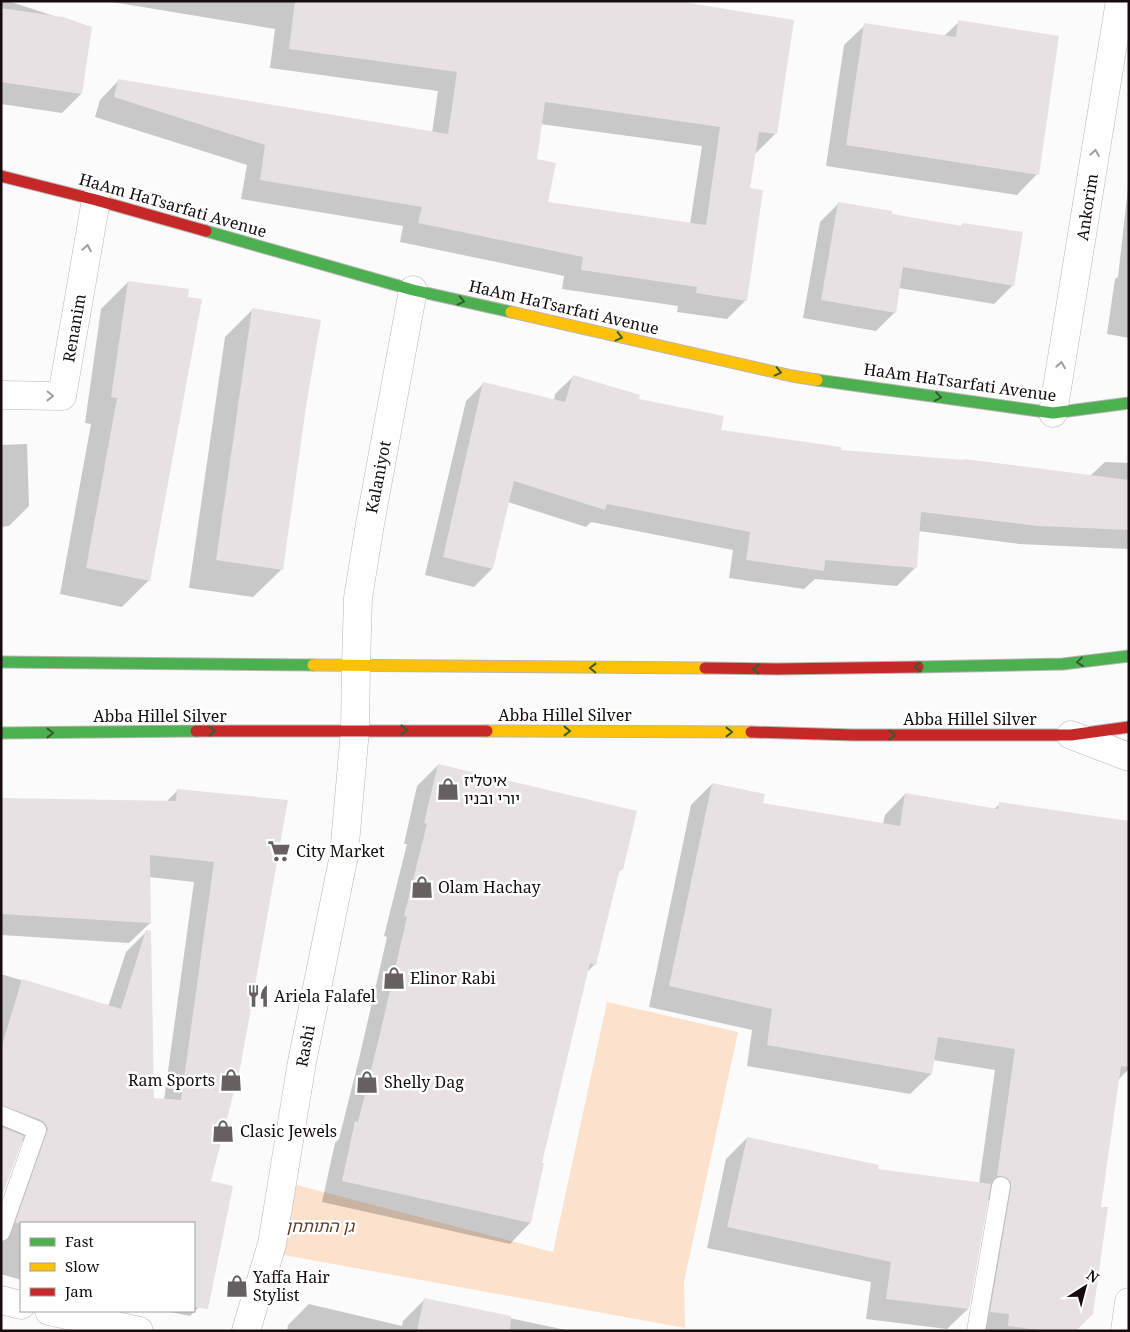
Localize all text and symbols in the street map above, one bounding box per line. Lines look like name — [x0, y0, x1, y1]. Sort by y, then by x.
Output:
one-way arrow — [1090, 149, 1100, 157]
street label: HaAm HaTsarfati Avenue — [77, 168, 269, 242]
street label: Ankorim — [1071, 172, 1103, 242]
one-way arrow — [82, 244, 92, 252]
street label: HaAm HaTsarfati Avenue — [467, 274, 661, 340]
street label: Renanim — [57, 292, 91, 364]
one-way arrow — [456, 295, 465, 306]
one-way arrow — [615, 331, 624, 341]
street label: HaAm HaTsarfati Avenue — [862, 358, 1058, 406]
one-way arrow — [1055, 361, 1066, 369]
one-way arrow — [773, 367, 782, 377]
one-way arrow — [46, 391, 54, 401]
one-way arrow — [934, 391, 943, 401]
street label: Kalaniyot — [360, 438, 396, 515]
one-way arrow — [1076, 656, 1084, 667]
one-way arrow — [914, 662, 922, 672]
one-way arrow — [589, 663, 596, 673]
one-way arrow — [751, 664, 759, 674]
street label: Abba Hillel Silver — [498, 704, 632, 726]
street label: Abba Hillel Silver — [93, 705, 227, 727]
street label: Abba Hillel Silver — [903, 708, 1037, 730]
one-way arrow — [400, 725, 408, 735]
one-way arrow — [209, 726, 217, 736]
one-way arrow — [563, 726, 571, 736]
one-way arrow — [726, 727, 733, 737]
one-way arrow — [46, 728, 54, 738]
one-way arrow — [888, 730, 896, 740]
place label: איטליז יורי ובניו — [464, 769, 520, 809]
shop icon: איטליז יורי ובניו — [435, 776, 461, 802]
supermarket icon: City Market — [266, 838, 292, 864]
place label: City Market — [296, 840, 385, 862]
shop icon: Olam Hachay — [409, 874, 435, 900]
place label: Olam Hachay — [438, 876, 542, 898]
shop icon: Elinor Rabi — [381, 965, 407, 991]
place label: Elinor Rabi — [410, 967, 496, 989]
restaurant icon: Ariela Falafel — [245, 983, 271, 1009]
place label: Ariela Falafel — [274, 985, 376, 1007]
street label: Rashi — [290, 1023, 320, 1069]
shop icon: Ram Sports — [218, 1067, 244, 1093]
place label: Ram Sports — [128, 1069, 215, 1091]
shop icon: Shelly Dag — [354, 1069, 380, 1095]
place label: Shelly Dag — [384, 1071, 464, 1093]
shop icon: Clasic Jewels — [210, 1118, 236, 1144]
place label: Clasic Jewels — [240, 1120, 337, 1142]
park label: גן התותחן — [286, 1215, 355, 1237]
legend — [20, 1222, 195, 1312]
text: Fast — [65, 1231, 94, 1251]
text: Slow — [65, 1256, 99, 1276]
north arrow — [1060, 1262, 1110, 1312]
text: N — [1083, 1265, 1103, 1287]
place label: Yaffa Hair Stylist — [252, 1266, 330, 1306]
shop icon: Yaffa Hair Stylist — [224, 1273, 250, 1299]
text: Jam — [64, 1281, 93, 1301]

